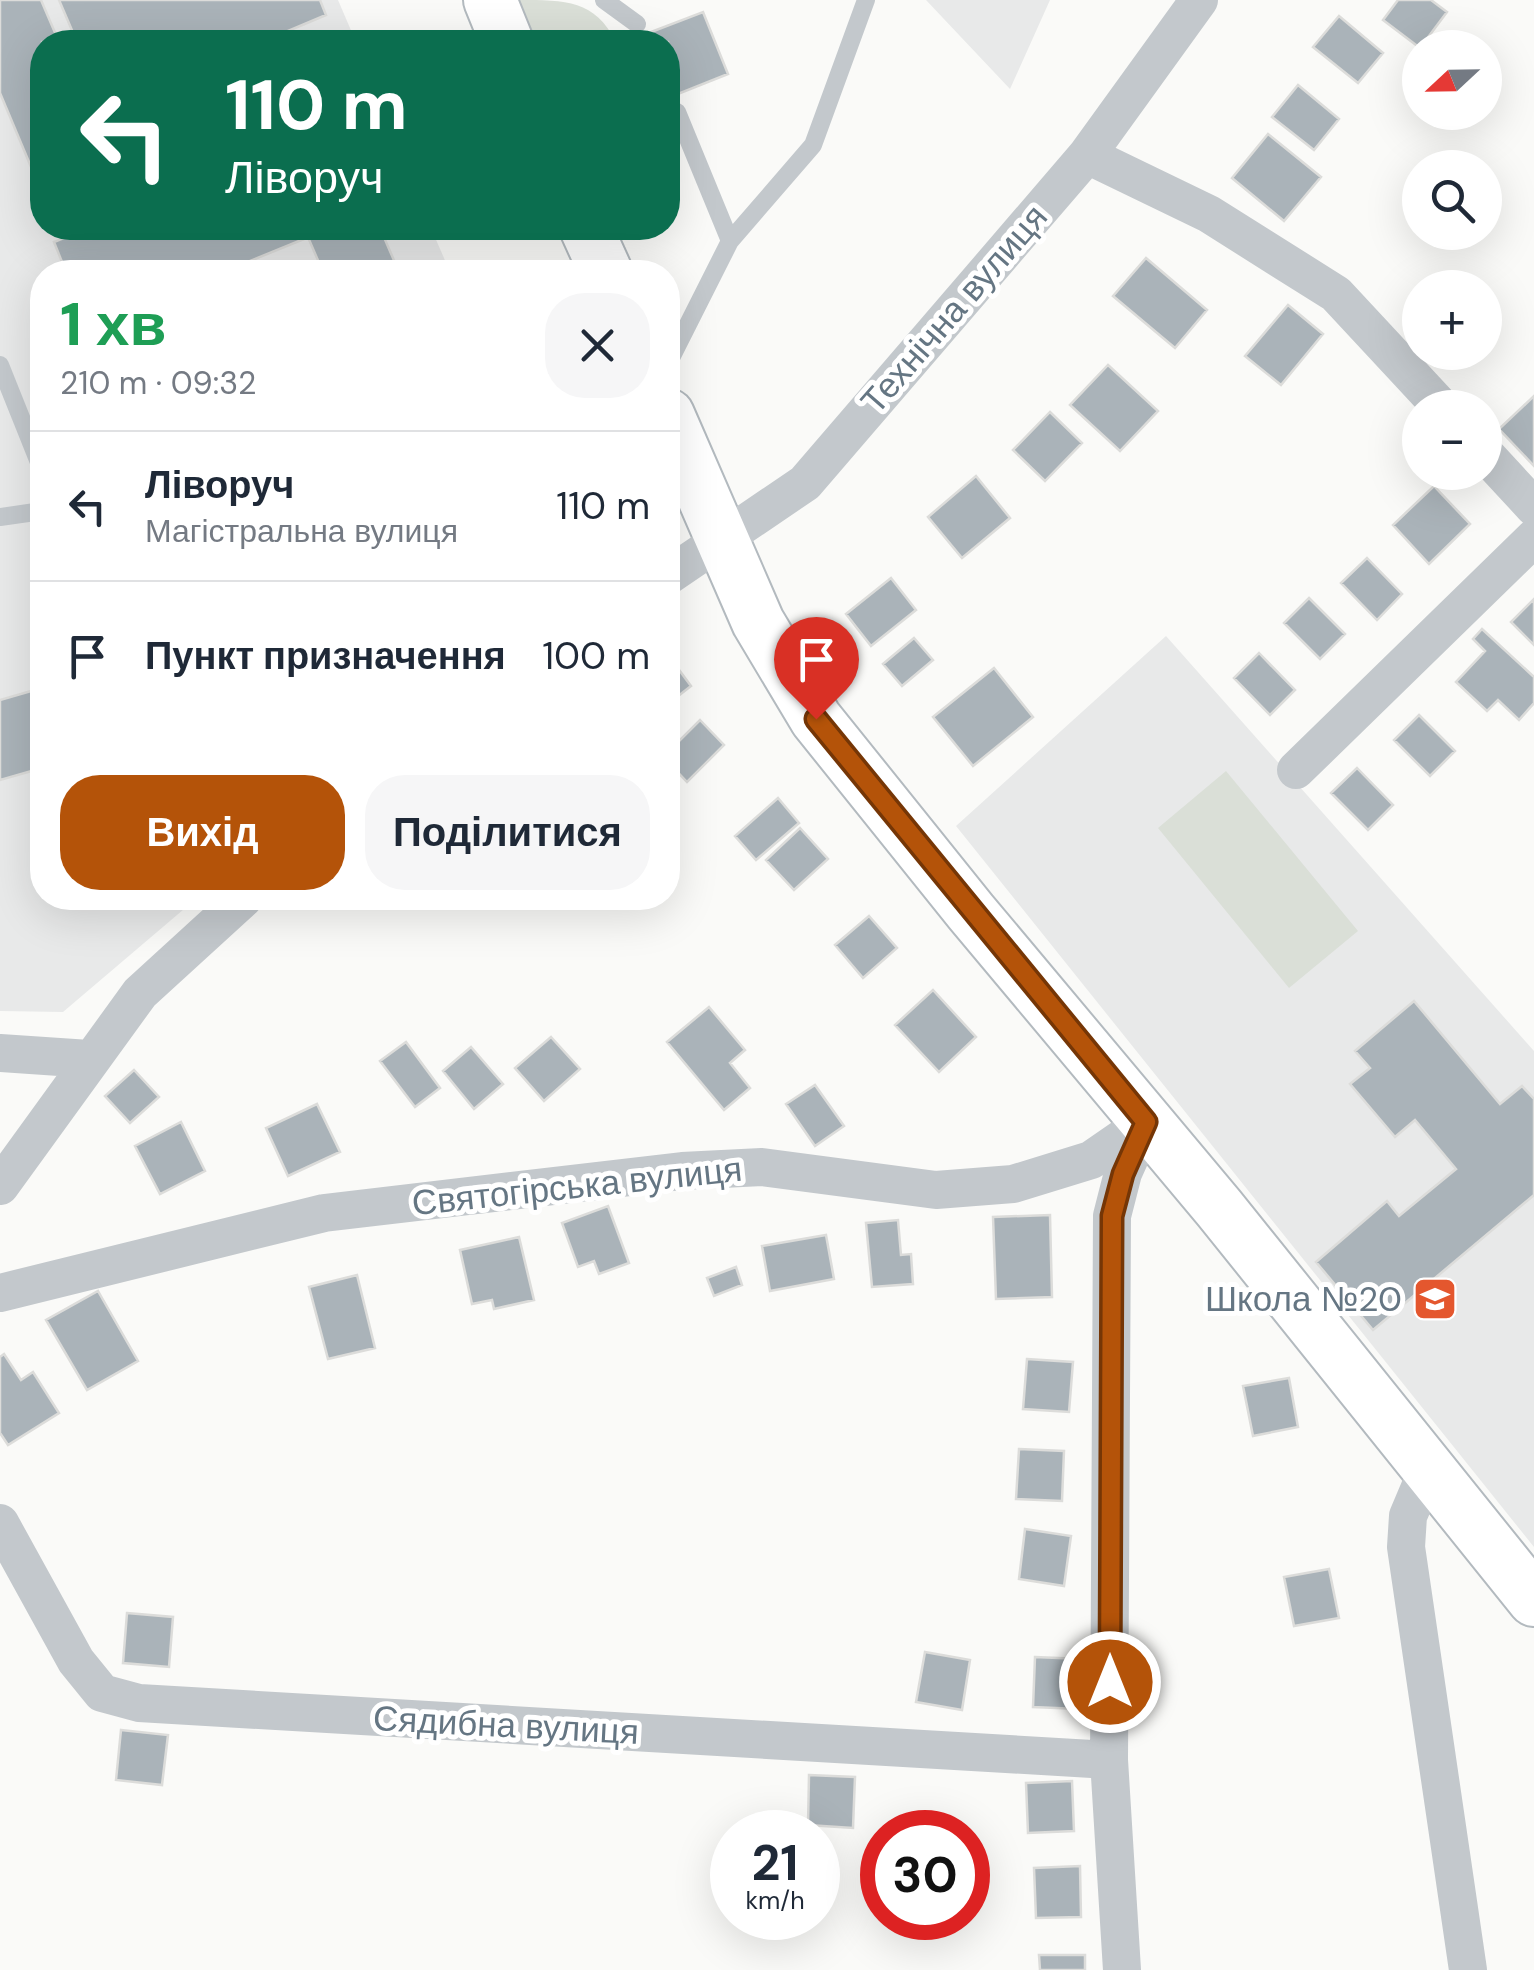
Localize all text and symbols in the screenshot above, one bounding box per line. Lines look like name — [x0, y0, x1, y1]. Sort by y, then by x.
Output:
north arrow — [1402, 30, 1502, 130]
map controls — [1402, 30, 1502, 490]
text: 110 m — [225, 60, 408, 151]
icon: left — [60, 70, 190, 200]
text: Ліворуч — [225, 148, 383, 207]
button: search — [1402, 150, 1502, 250]
street label: Технічна вулиця — [851, 195, 1057, 423]
button: + — [1402, 270, 1502, 370]
text: 1 хв — [60, 285, 166, 364]
button: close — [545, 293, 650, 398]
text: 210 m · 09:32 — [60, 362, 256, 404]
button: − — [1402, 390, 1502, 490]
text: Ліворуч — [145, 460, 294, 510]
icon: left — [60, 479, 115, 534]
text: 110 m — [556, 481, 650, 531]
text: Магістральна вулиця — [145, 510, 458, 552]
pin — [774, 617, 859, 720]
icon: arrive — [60, 629, 115, 684]
text: Пункт призначення — [145, 631, 506, 681]
text: 100 m — [542, 631, 650, 681]
icon: arrive — [789, 632, 844, 687]
button: Вихід — [60, 775, 345, 890]
button: Поділитися — [365, 775, 650, 890]
street label: Святогірська вулиця — [410, 1146, 744, 1226]
place label: Школа №20 — [1205, 1276, 1402, 1322]
school or university icon: Школа №20 — [1412, 1276, 1458, 1322]
position arrow — [1058, 1630, 1162, 1734]
street label: Сядибна вулиця — [372, 1695, 640, 1755]
speed limit sign: 30 — [860, 1810, 990, 1940]
text: 21 — [751, 1830, 799, 1896]
text: km/h — [745, 1884, 805, 1917]

